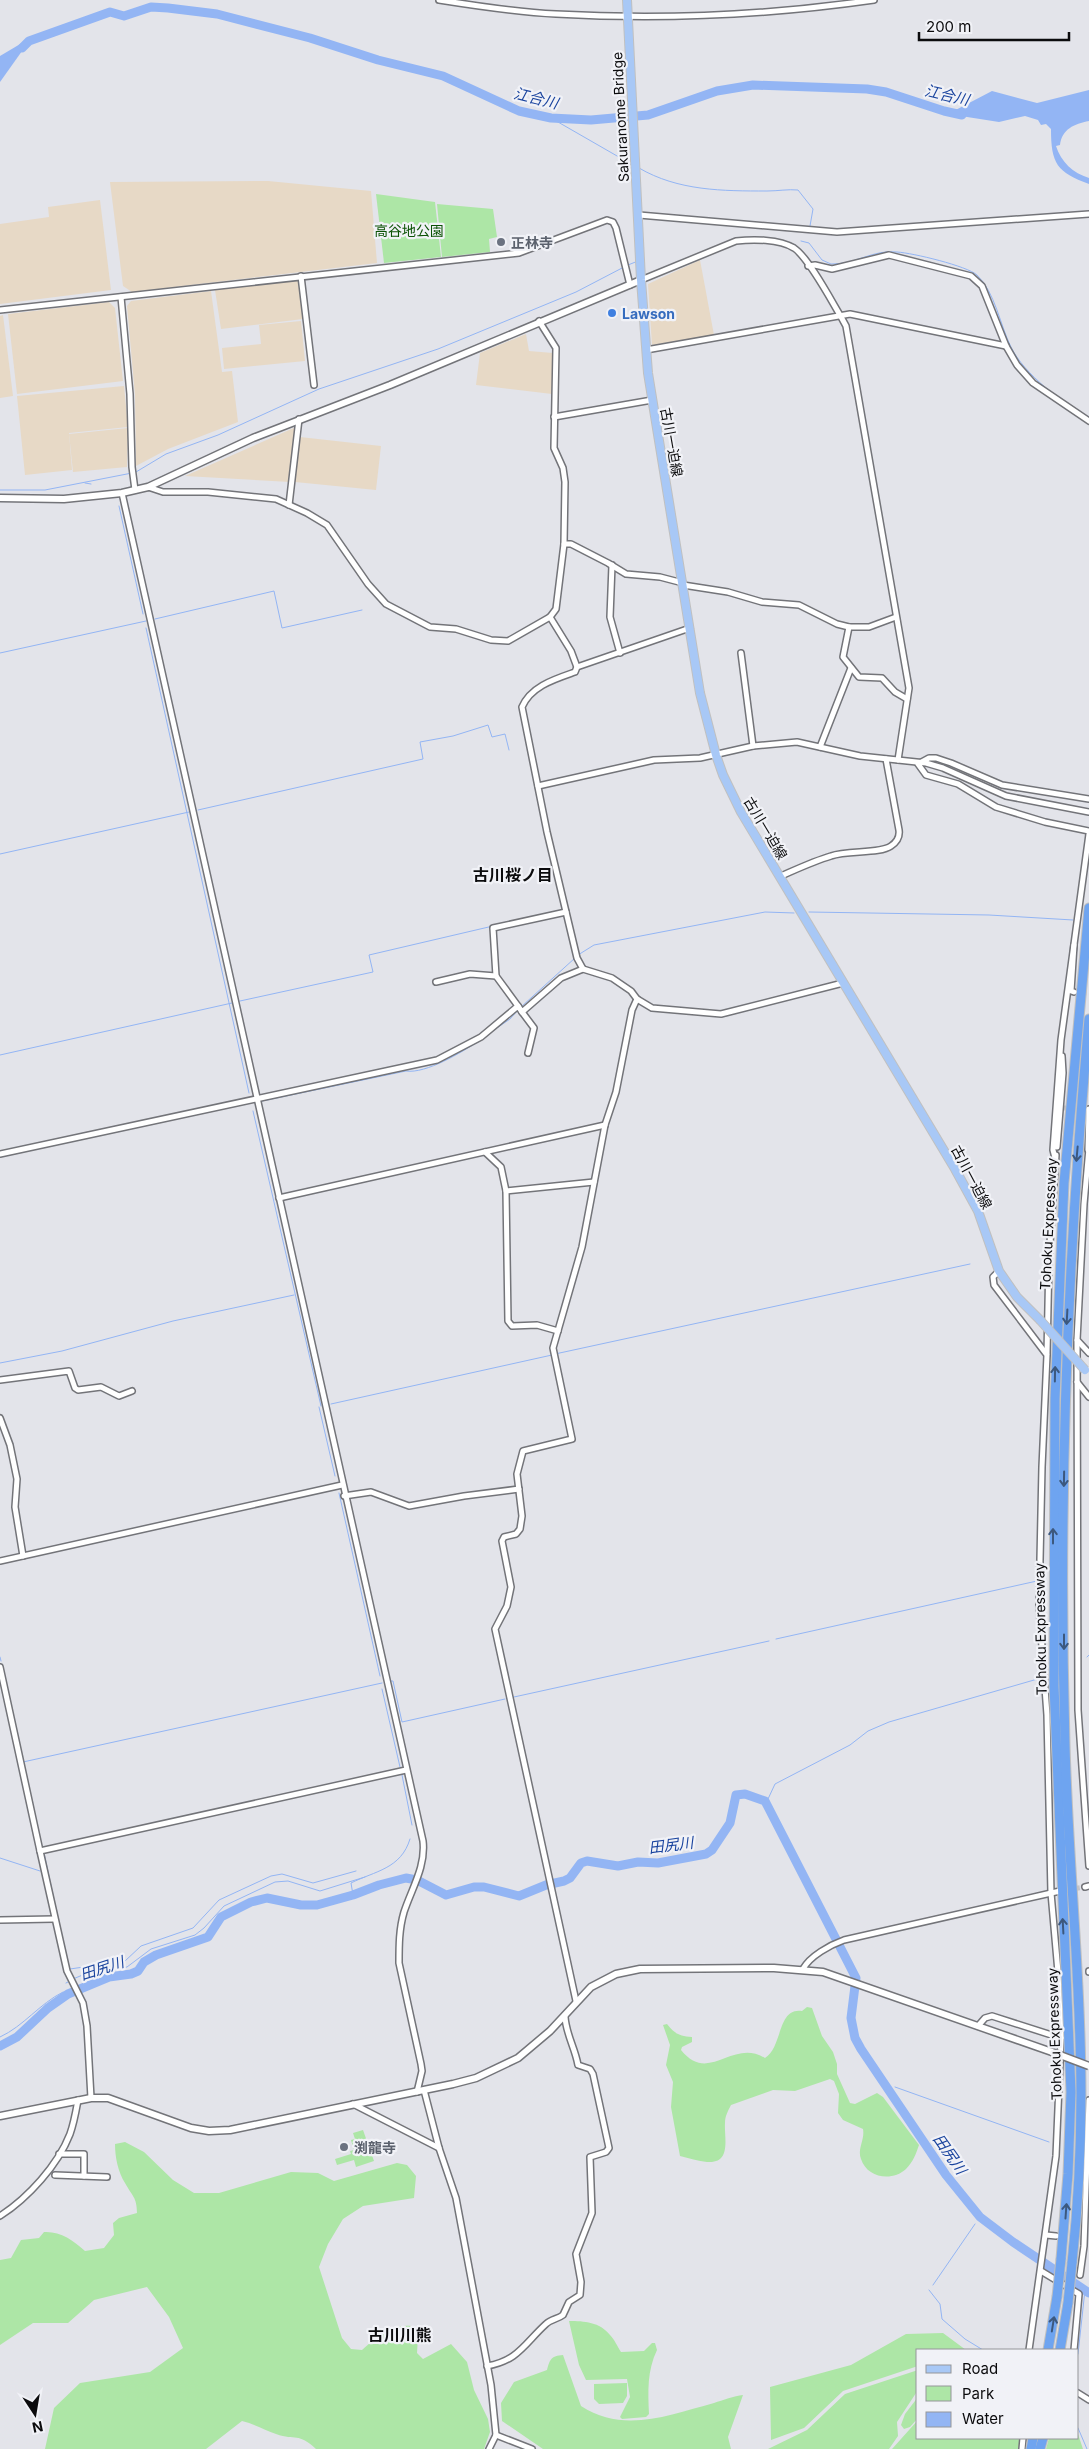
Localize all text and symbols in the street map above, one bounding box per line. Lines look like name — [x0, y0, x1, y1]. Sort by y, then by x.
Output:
scale bar — [919, 10, 1069, 42]
text: 200 m — [926, 17, 971, 36]
street label: Sakuranome Bridge — [608, 51, 632, 183]
water label: 江合川 — [923, 81, 973, 110]
water label: 江合川 — [512, 83, 562, 113]
park label: 高谷地公園 — [374, 222, 444, 239]
place label: 正林寺 — [511, 234, 553, 251]
marker: 正林寺 — [495, 236, 507, 248]
place label: Lawson — [622, 305, 675, 322]
marker: Lawson — [606, 307, 618, 319]
street label: 古川一迫線 — [658, 406, 686, 478]
street label: 古川一迫線 — [741, 794, 791, 862]
district label: 古川桜ノ目 — [473, 865, 553, 885]
street label: 古川一迫線 — [948, 1142, 996, 1212]
one-way arrow — [1072, 1146, 1082, 1162]
street label: Tohoku Expressway — [1036, 1157, 1060, 1291]
one-way arrow — [1063, 1308, 1072, 1324]
one-way arrow — [1051, 1366, 1060, 1382]
one-way arrow — [1059, 1470, 1069, 1487]
one-way arrow — [1048, 1528, 1058, 1544]
street label: Tohoku Expressway — [1030, 1562, 1050, 1695]
one-way arrow — [1059, 1633, 1069, 1649]
water label: 田尻川 — [648, 1833, 696, 1857]
one-way arrow — [1058, 1918, 1067, 1934]
water label: 田尻川 — [78, 1951, 128, 1984]
street label: Tohoku Expressway — [1043, 1967, 1065, 2101]
water label: 田尻川 — [929, 2130, 972, 2180]
place label: 渕龍寺 — [354, 2139, 396, 2156]
marker: 渕龍寺 — [338, 2141, 350, 2153]
one-way arrow — [1061, 2203, 1070, 2219]
one-way arrow — [1048, 2316, 1058, 2332]
district label: 古川川熊 — [368, 2325, 432, 2345]
legend — [916, 2349, 1079, 2439]
text: Road — [962, 2359, 998, 2378]
text: Park — [962, 2384, 995, 2403]
north arrow — [10, 2389, 60, 2439]
text: Water — [962, 2409, 1004, 2428]
text: N — [31, 2418, 45, 2437]

